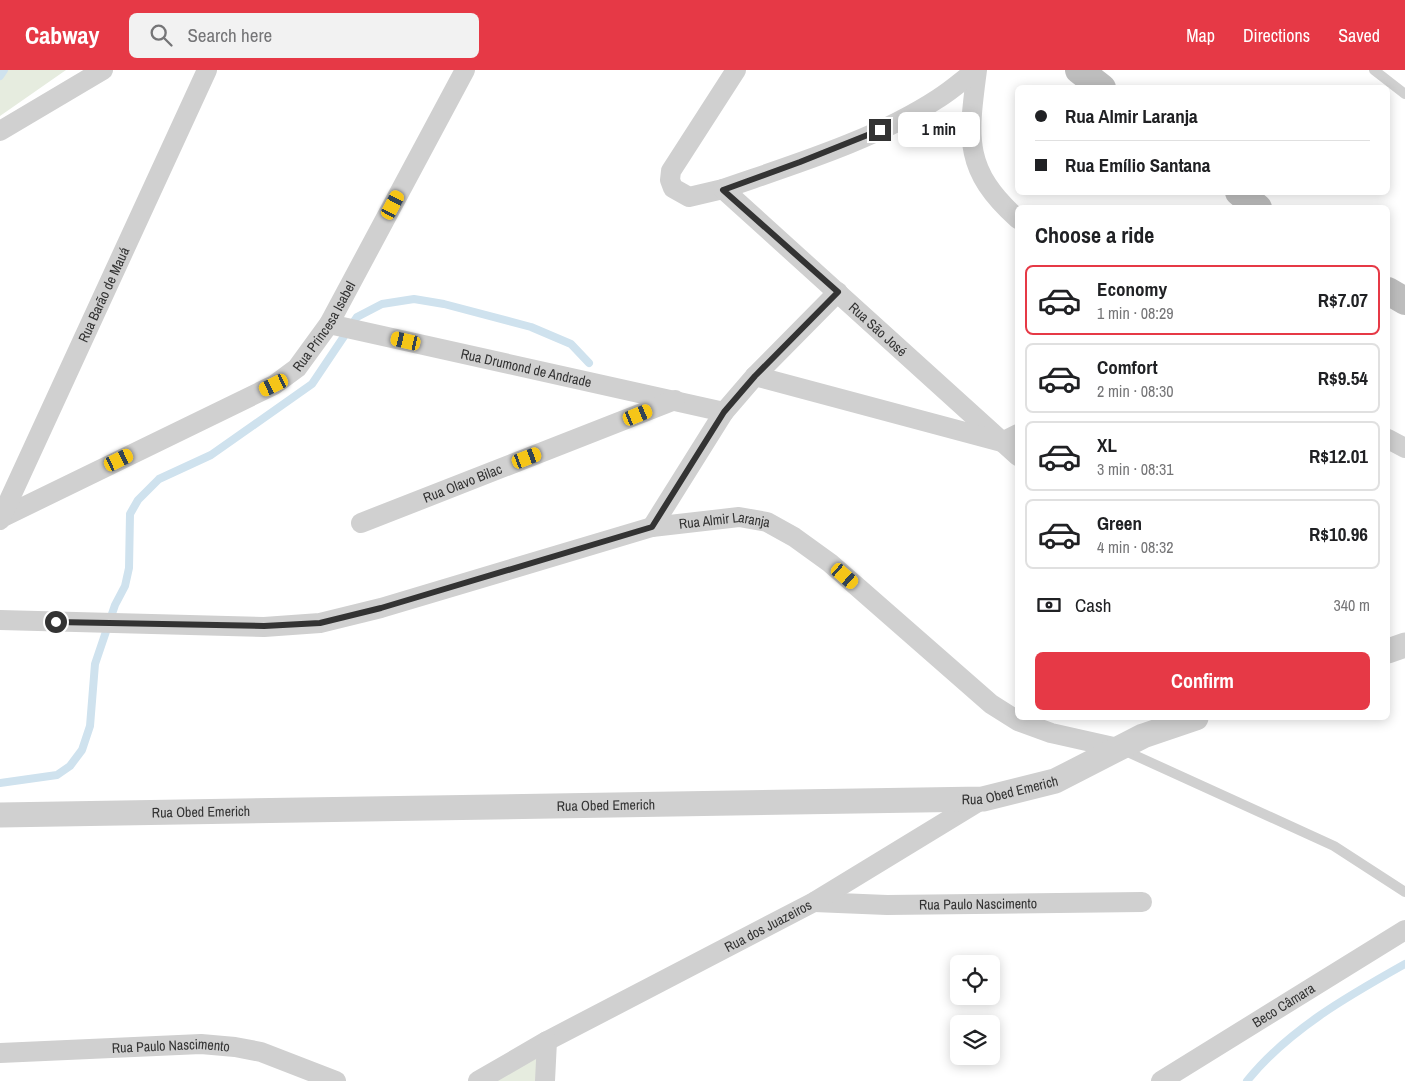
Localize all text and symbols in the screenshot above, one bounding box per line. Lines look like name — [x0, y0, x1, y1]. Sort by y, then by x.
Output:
search box — [129, 13, 479, 58]
text: Cabway — [25, 19, 99, 51]
icon: search — [147, 21, 175, 49]
text: Search here — [187, 22, 272, 48]
text: Map — [1186, 23, 1215, 48]
text: Directions — [1243, 23, 1310, 48]
text: Saved — [1338, 23, 1380, 48]
text: Rua Almir Laranja — [1065, 103, 1198, 129]
callout: 1 min — [898, 112, 980, 148]
text: 1 min — [922, 118, 956, 140]
route end — [869, 119, 891, 141]
text: Rua Emílio Santana — [1065, 152, 1210, 178]
car — [379, 188, 406, 222]
text: Choose a ride — [1035, 220, 1154, 250]
street label: Rua Barão de Mauá — [74, 244, 134, 345]
text: Economy — [1097, 276, 1167, 302]
street label: Rua Princesa Isabel — [289, 278, 359, 375]
icon: car — [1037, 278, 1082, 323]
text: R$7.07 — [1318, 287, 1368, 313]
street label: Rua São José — [845, 298, 911, 360]
text: 1 min · 08:29 — [1097, 302, 1174, 324]
car — [389, 330, 422, 352]
street label: Rua Drumond de Andrade — [459, 345, 593, 391]
text: Comfort — [1097, 354, 1158, 380]
icon: car — [1037, 356, 1082, 401]
text: R$9.54 — [1318, 365, 1368, 391]
car — [257, 372, 290, 398]
text: 2 min · 08:30 — [1097, 380, 1174, 402]
car — [621, 402, 654, 428]
text: XL — [1097, 432, 1117, 458]
icon: car — [1037, 434, 1082, 479]
text: R$12.01 — [1309, 443, 1368, 469]
car — [510, 446, 543, 470]
car — [102, 447, 135, 473]
text: 3 min · 08:31 — [1097, 458, 1174, 480]
street label: Rua Olavo Bilac — [421, 460, 505, 507]
street label: Rua Almir Laranja — [678, 508, 772, 533]
text: Green — [1097, 510, 1142, 536]
icon: car — [1037, 512, 1082, 557]
text: R$10.96 — [1309, 521, 1368, 547]
text: 4 min · 08:32 — [1097, 536, 1174, 558]
car — [828, 560, 861, 592]
icon: cash — [1035, 591, 1063, 619]
text: Cash — [1075, 592, 1111, 618]
text: 340 m — [1334, 594, 1370, 616]
route start — [45, 611, 67, 633]
button: Confirm — [1035, 652, 1370, 710]
street label: Rua Obed Emerich — [962, 772, 1060, 808]
street label: Rua Obed Emerich — [557, 795, 655, 815]
street label: Rua Obed Emerich — [152, 802, 250, 822]
street label: Rua Paulo Nascimento — [919, 894, 1037, 914]
street label: Rua dos Juazeiros — [721, 896, 815, 956]
map controls — [950, 955, 1000, 1065]
button: locate — [950, 955, 1000, 1005]
street label: Beco Câmara — [1249, 979, 1319, 1031]
button: layers — [950, 1015, 1000, 1065]
street label: Rua Paulo Nascimento — [111, 1035, 231, 1057]

